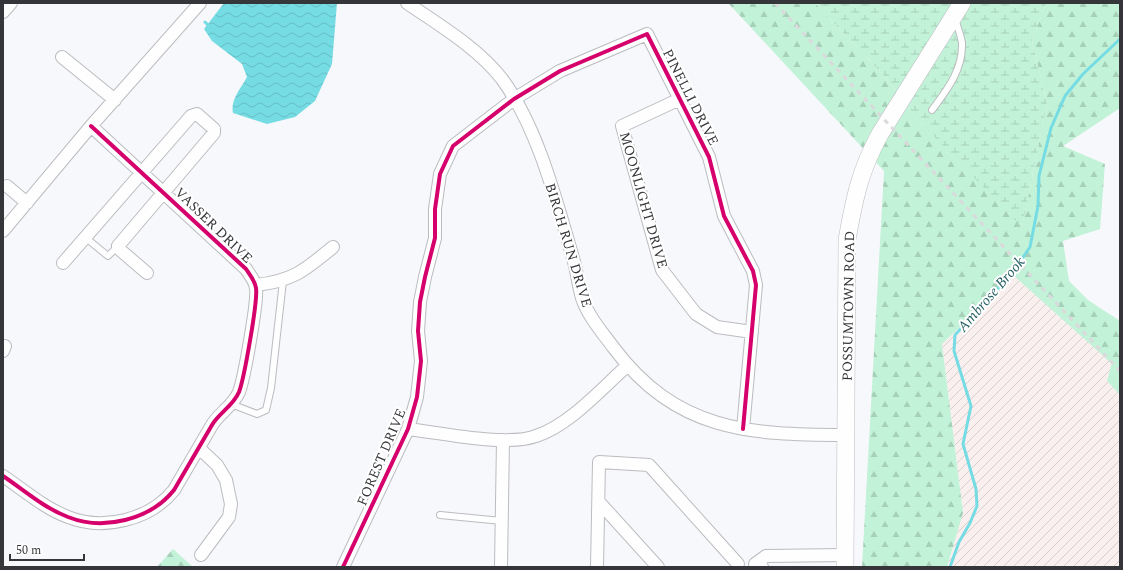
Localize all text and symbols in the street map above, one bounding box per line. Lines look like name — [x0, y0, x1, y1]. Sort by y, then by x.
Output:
street label: PINELLI DRIVE — [657, 45, 724, 149]
street label: MOONLIGHT DRIVE — [614, 129, 673, 271]
street label: BIRCH RUN DRIVE — [540, 180, 597, 310]
street label: VASSER DRIVE — [170, 183, 257, 268]
street label: POSSUMTOWN ROAD — [837, 231, 860, 381]
water label: Ambrose Brook — [951, 251, 1031, 338]
street label: FOREST DRIVE — [352, 405, 411, 509]
scale bar — [10, 536, 84, 562]
text: 50 m — [16, 541, 41, 560]

